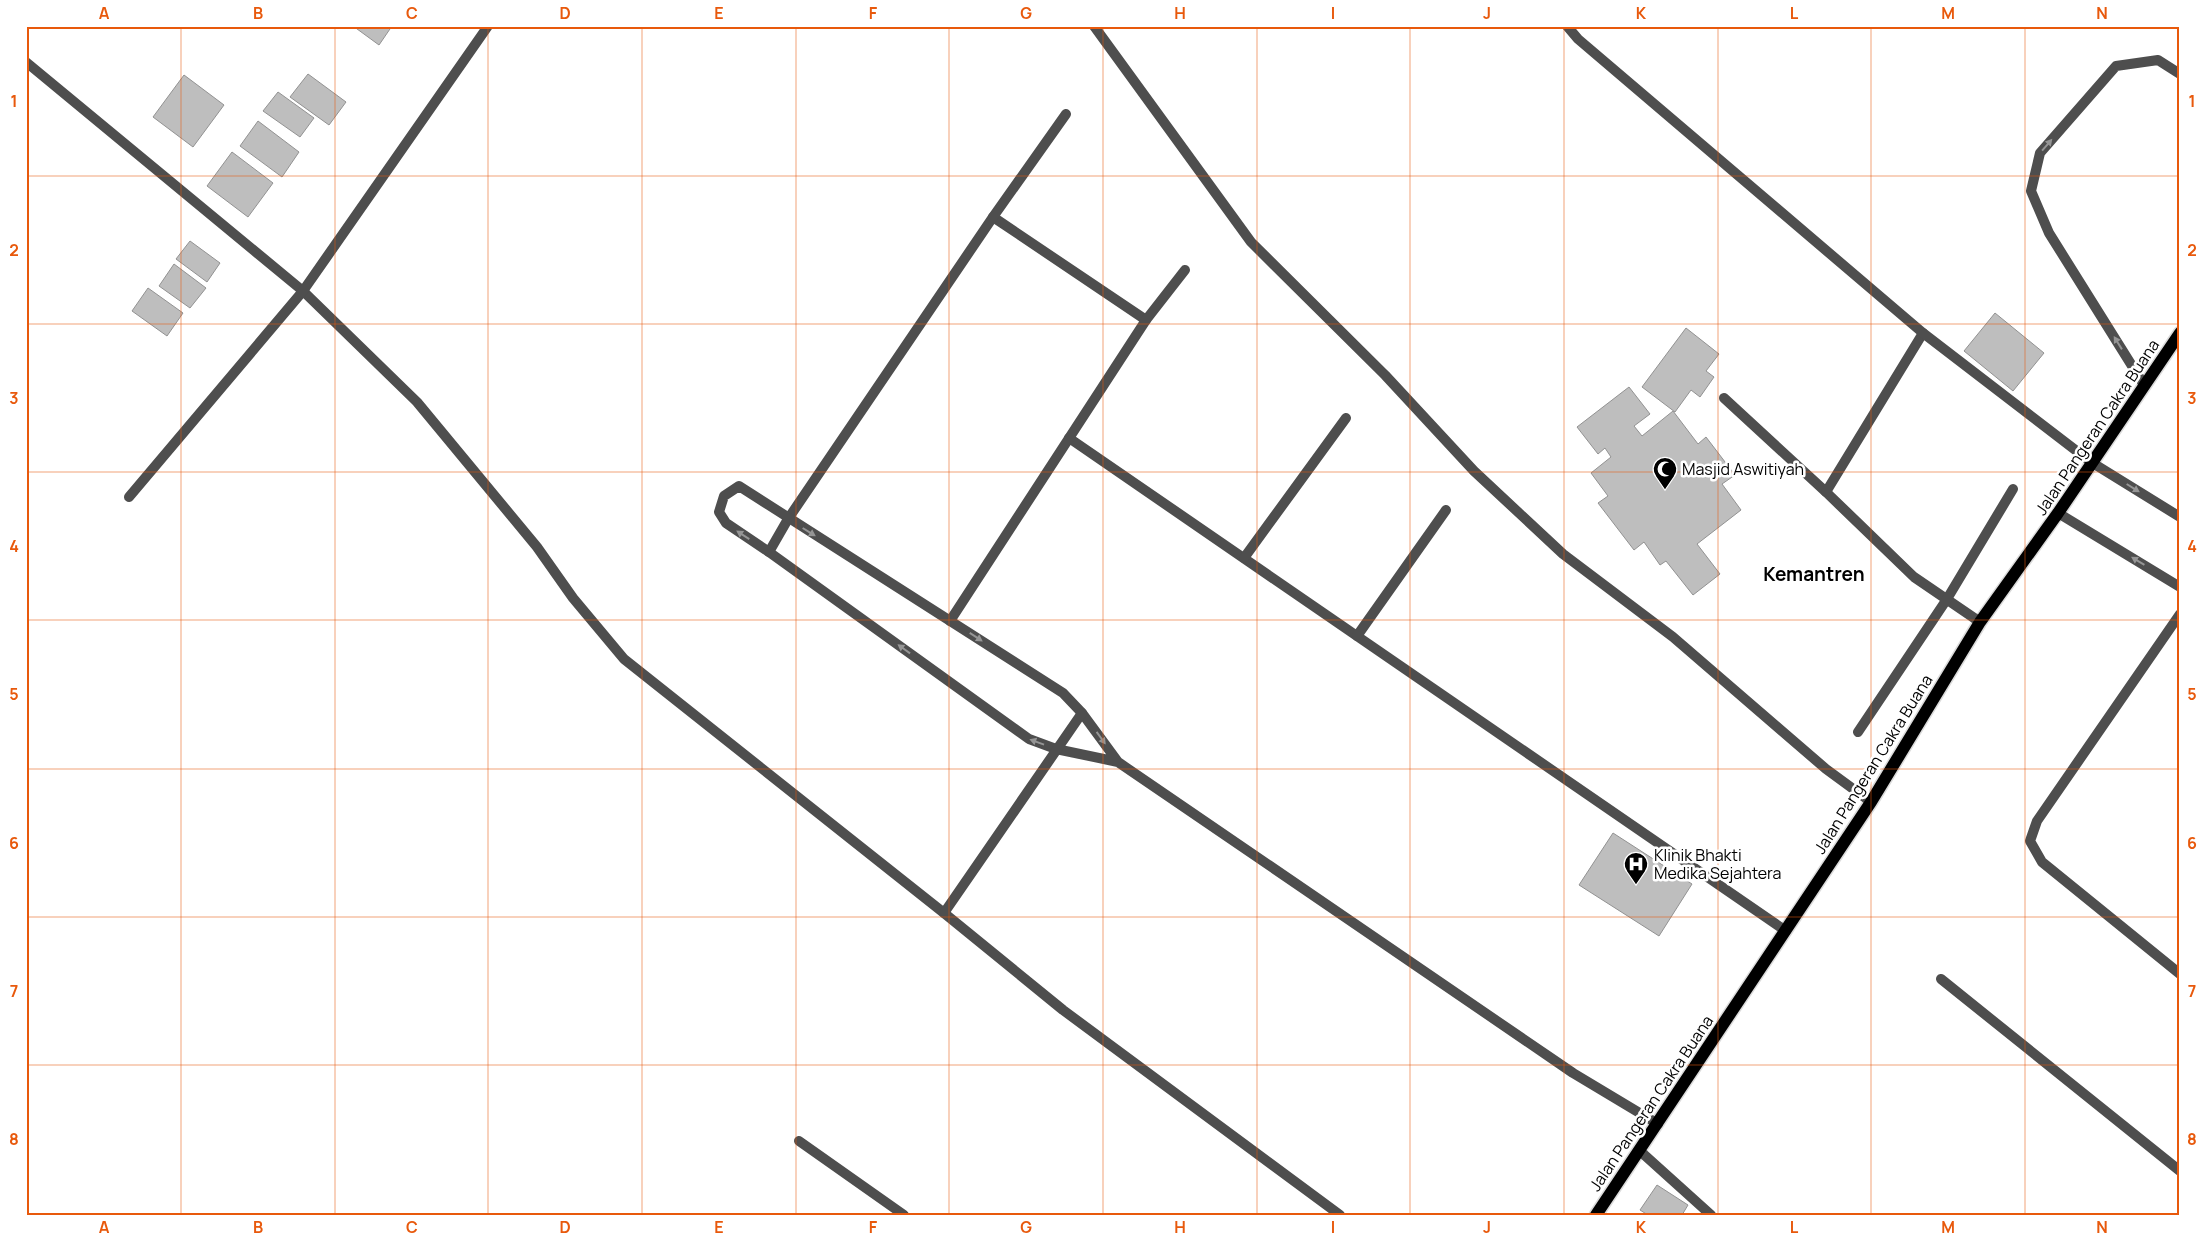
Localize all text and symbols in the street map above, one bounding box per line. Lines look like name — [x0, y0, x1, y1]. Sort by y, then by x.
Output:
text: A — [99, 2, 110, 24]
text: B — [253, 2, 263, 24]
text: C — [406, 2, 418, 24]
text: D — [559, 2, 571, 24]
text: E — [714, 2, 724, 24]
text: F — [869, 2, 878, 24]
text: G — [1020, 2, 1032, 24]
text: H — [1174, 2, 1186, 24]
text: I — [1331, 2, 1335, 24]
text: J — [1483, 2, 1491, 24]
text: K — [1636, 2, 1647, 24]
text: L — [1790, 2, 1799, 24]
text: M — [1941, 2, 1955, 24]
text: N — [2096, 2, 2108, 24]
text: 1 — [10, 90, 18, 112]
text: 1 — [2188, 90, 2196, 112]
one-way arrow — [2041, 139, 2052, 152]
text: 2 — [9, 239, 19, 261]
text: 2 — [2187, 239, 2197, 261]
street label: Jalan Pangeran Cakra Buana — [2030, 335, 2164, 519]
one-way arrow — [2113, 337, 2122, 350]
text: 3 — [9, 387, 19, 409]
text: 3 — [2187, 387, 2197, 409]
mosque icon: Masjid Aswitiyah — [1652, 456, 1678, 490]
place label: Masjid Aswitiyah — [1682, 458, 1804, 480]
one-way arrow — [2126, 483, 2139, 492]
one-way arrow — [802, 528, 816, 537]
one-way arrow — [737, 530, 750, 540]
text: 4 — [9, 535, 19, 557]
text: 4 — [2187, 535, 2197, 557]
one-way arrow — [2132, 557, 2145, 566]
district label: Kemantren — [1763, 561, 1865, 587]
one-way arrow — [970, 633, 983, 642]
one-way arrow — [897, 644, 911, 654]
street label: Jalan Pangeran Cakra Buana — [1809, 670, 1937, 858]
text: 5 — [9, 683, 19, 705]
text: 5 — [2187, 683, 2197, 705]
one-way arrow — [1096, 731, 1106, 745]
one-way arrow — [1030, 738, 1045, 745]
text: 6 — [9, 832, 19, 854]
text: 6 — [2187, 832, 2197, 854]
place label: Klinik Bhakti Medika Sejahtera — [1654, 844, 1781, 884]
hospital icon: Klinik Bhakti Medika Sejahtera — [1623, 851, 1649, 885]
text: 7 — [10, 980, 18, 1002]
text: 7 — [2188, 980, 2196, 1002]
street label: Jalan Pangeran Cakra Buana — [1584, 1011, 1718, 1195]
text: 8 — [9, 1128, 19, 1150]
text: 8 — [2187, 1128, 2197, 1150]
text: A — [99, 1216, 110, 1238]
text: B — [253, 1216, 263, 1238]
text: C — [406, 1216, 418, 1238]
text: D — [559, 1216, 571, 1238]
text: E — [714, 1216, 724, 1238]
text: F — [869, 1216, 878, 1238]
text: G — [1020, 1216, 1032, 1238]
text: H — [1174, 1216, 1186, 1238]
text: I — [1331, 1216, 1335, 1238]
text: J — [1483, 1216, 1491, 1238]
text: K — [1636, 1216, 1647, 1238]
text: L — [1790, 1216, 1799, 1238]
text: M — [1941, 1216, 1955, 1238]
text: N — [2096, 1216, 2108, 1238]

